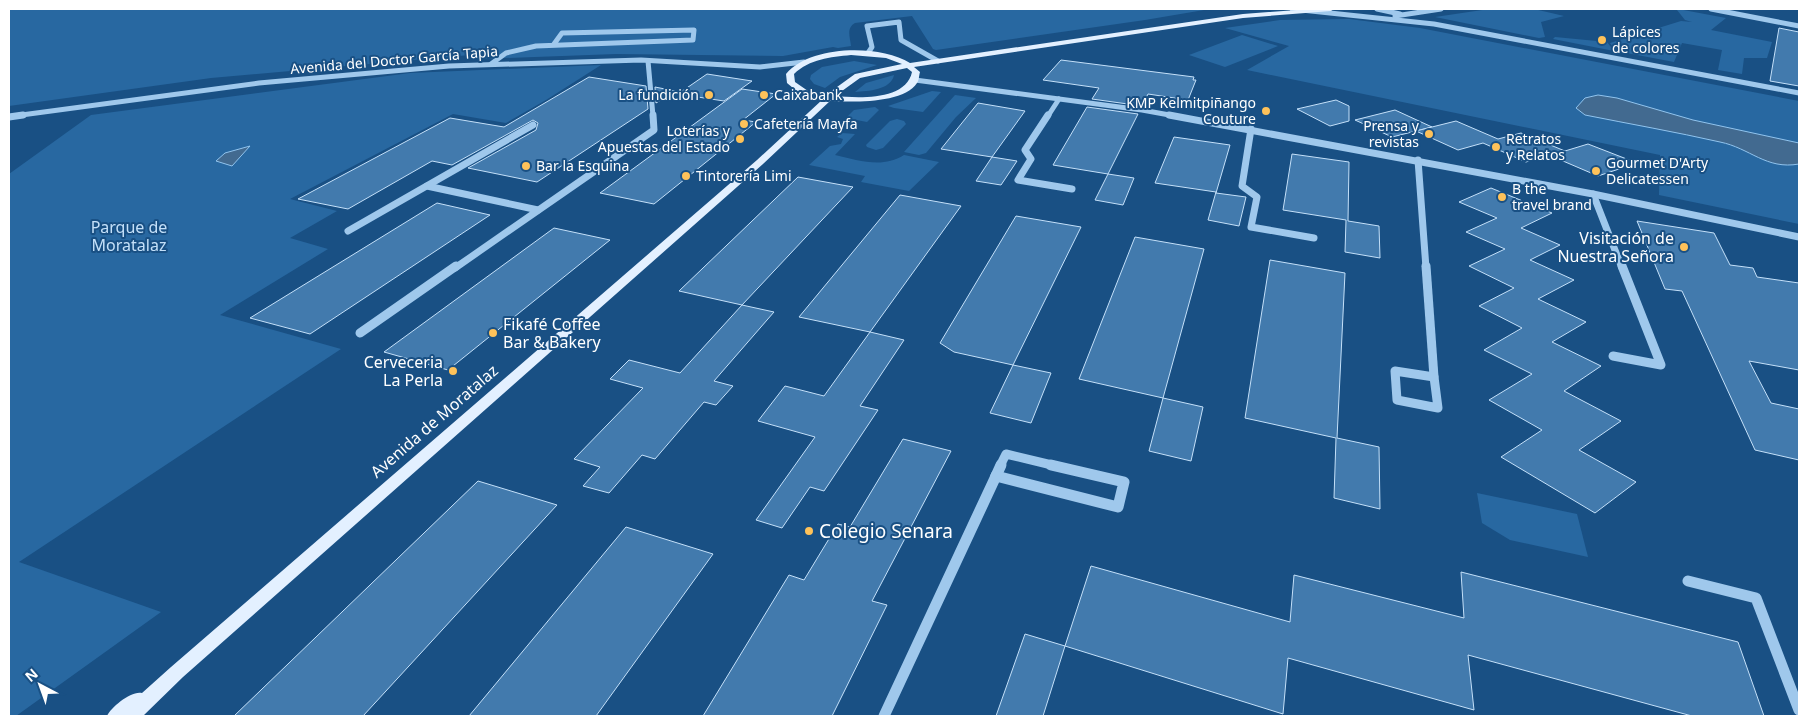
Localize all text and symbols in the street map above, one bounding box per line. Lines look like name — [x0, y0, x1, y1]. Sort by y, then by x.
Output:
place label: Lápices de colores — [1612, 22, 1680, 57]
marker: Lápices de colores — [1596, 34, 1608, 46]
street label: Avenida del Doctor García Tapia — [289, 41, 499, 78]
place label: La fundición — [618, 85, 699, 104]
place label: Caixabank — [774, 85, 843, 104]
marker: La fundición — [703, 89, 715, 101]
marker: Caixabank — [758, 89, 770, 101]
place label: KMP Kelmitpiñango Couture — [1126, 93, 1256, 128]
marker: KMP Kelmitpiñango Couture — [1260, 105, 1272, 117]
place label: Cafetería Mayfa — [754, 114, 858, 133]
place label: Prensa y revistas — [1363, 116, 1420, 151]
marker: Cafetería Mayfa — [738, 118, 750, 130]
place label: Loterías y Apuestas del Estado — [598, 121, 731, 156]
marker: Prensa y revistas — [1423, 128, 1435, 140]
place label: Retratos y Relatos — [1506, 129, 1565, 164]
marker: Loterías y Apuestas del Estado — [734, 133, 746, 145]
marker: Retratos y Relatos — [1490, 141, 1502, 153]
place label: Gourmet D'Arty Delicatessen — [1606, 153, 1709, 188]
place label: Bar la Esquina — [536, 156, 629, 175]
marker: Bar la Esquina — [520, 160, 532, 172]
marker: Gourmet D'Arty Delicatessen — [1590, 165, 1602, 177]
place label: Tintorería Limi — [696, 166, 792, 185]
marker: Tintorería Limi — [680, 170, 692, 182]
place label: B the travel brand — [1512, 179, 1592, 214]
marker: B the travel brand — [1496, 191, 1508, 203]
park label: Parque de Moratalaz — [91, 216, 167, 256]
place label: Visitación de Nuestra Señora — [1557, 227, 1674, 267]
marker: Visitación de Nuestra Señora — [1678, 241, 1690, 253]
place label: Fikafé Coffee Bar & Bakery — [503, 313, 602, 353]
marker: Fikafé Coffee Bar & Bakery — [487, 327, 499, 339]
place label: Cerveceria La Perla — [364, 351, 443, 391]
street label: Avenida de Moratalaz — [366, 359, 502, 483]
marker: Cerveceria La Perla — [447, 365, 459, 377]
place label: Colegio Senara — [819, 518, 953, 544]
marker: Colegio Senara — [803, 525, 815, 537]
north arrow — [15, 660, 65, 710]
text: N — [21, 664, 42, 686]

